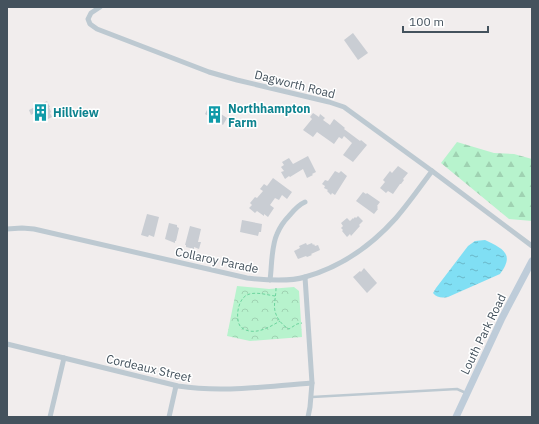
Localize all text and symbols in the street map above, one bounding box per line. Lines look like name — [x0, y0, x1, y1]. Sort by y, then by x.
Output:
scale bar — [403, 8, 488, 34]
text: 100 m — [409, 14, 444, 29]
street label: Dagworth Road — [253, 67, 337, 101]
place label: Northhampton Farm — [228, 101, 311, 130]
building icon: Hillview — [30, 102, 50, 122]
place label: Hillview — [53, 105, 99, 120]
building icon: Northhampton Farm — [205, 105, 225, 125]
street label: Collaroy Parade — [174, 244, 260, 276]
street label: Louth Park Road — [457, 291, 509, 377]
street label: Cordeaux Street — [105, 351, 193, 385]

